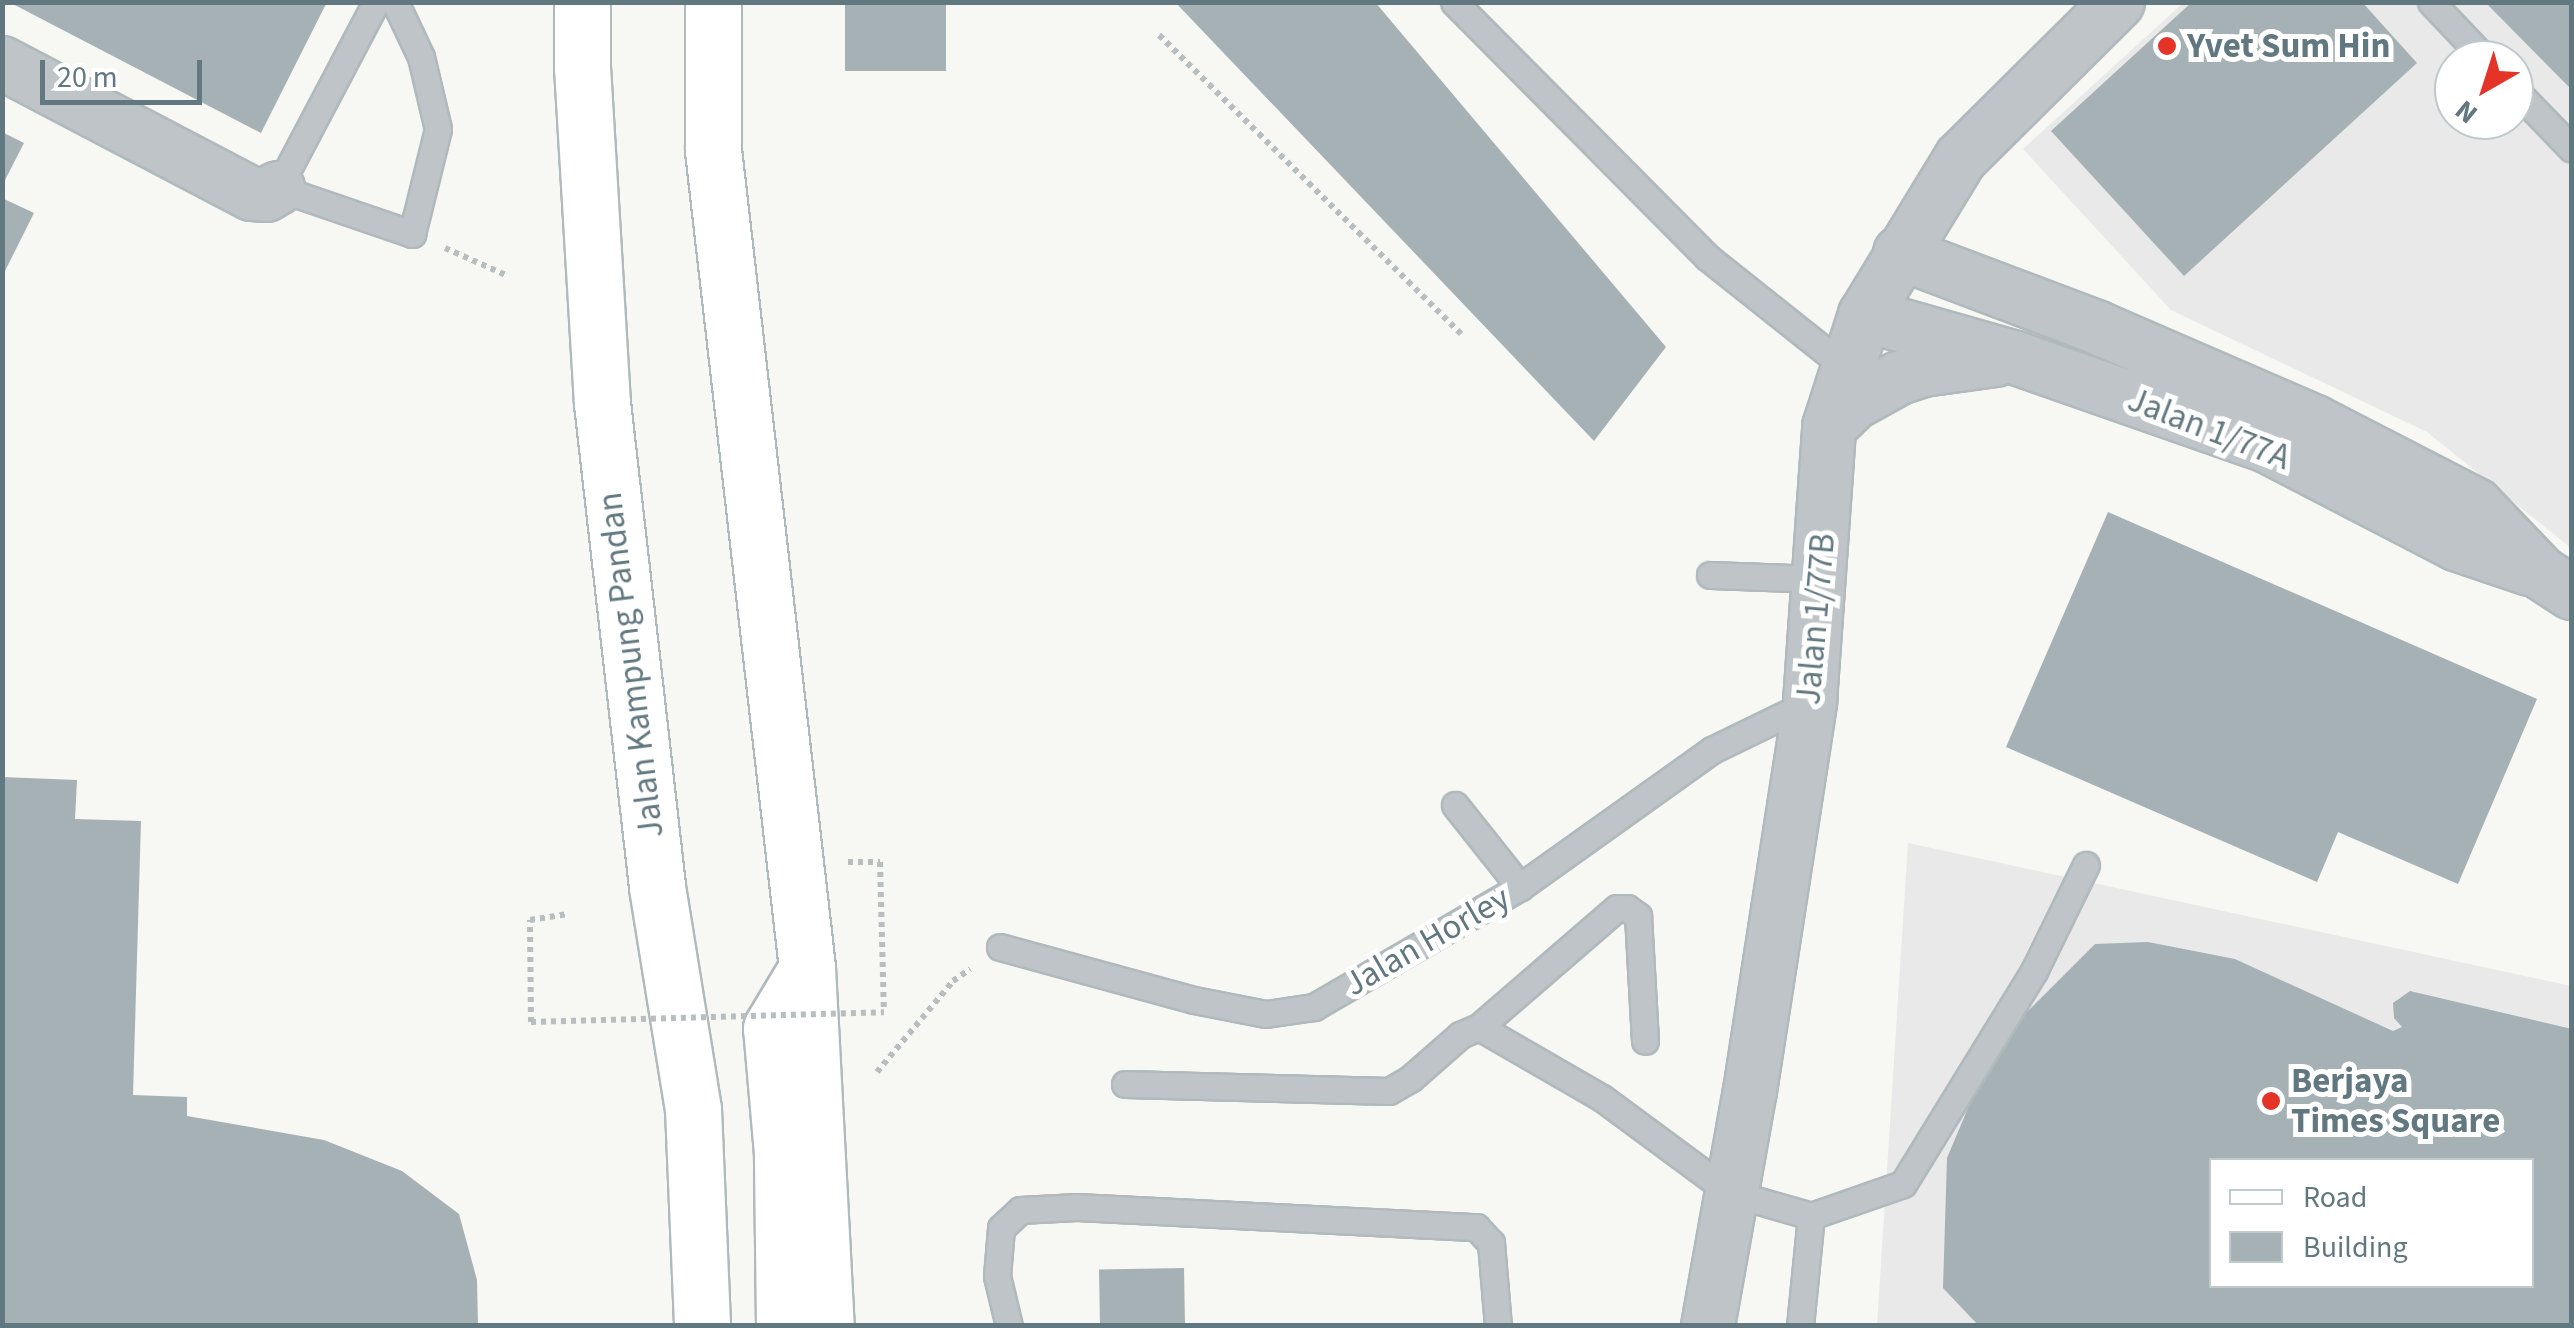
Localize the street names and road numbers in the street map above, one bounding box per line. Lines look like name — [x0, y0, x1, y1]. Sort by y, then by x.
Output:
street label: Jalan 1/77A — [2122, 379, 2296, 479]
street label: Jalan Kampung Pandan — [589, 490, 673, 840]
street label: Jalan 1/77B — [1788, 531, 1844, 707]
street label: Jalan Horley — [1337, 877, 1517, 1005]

